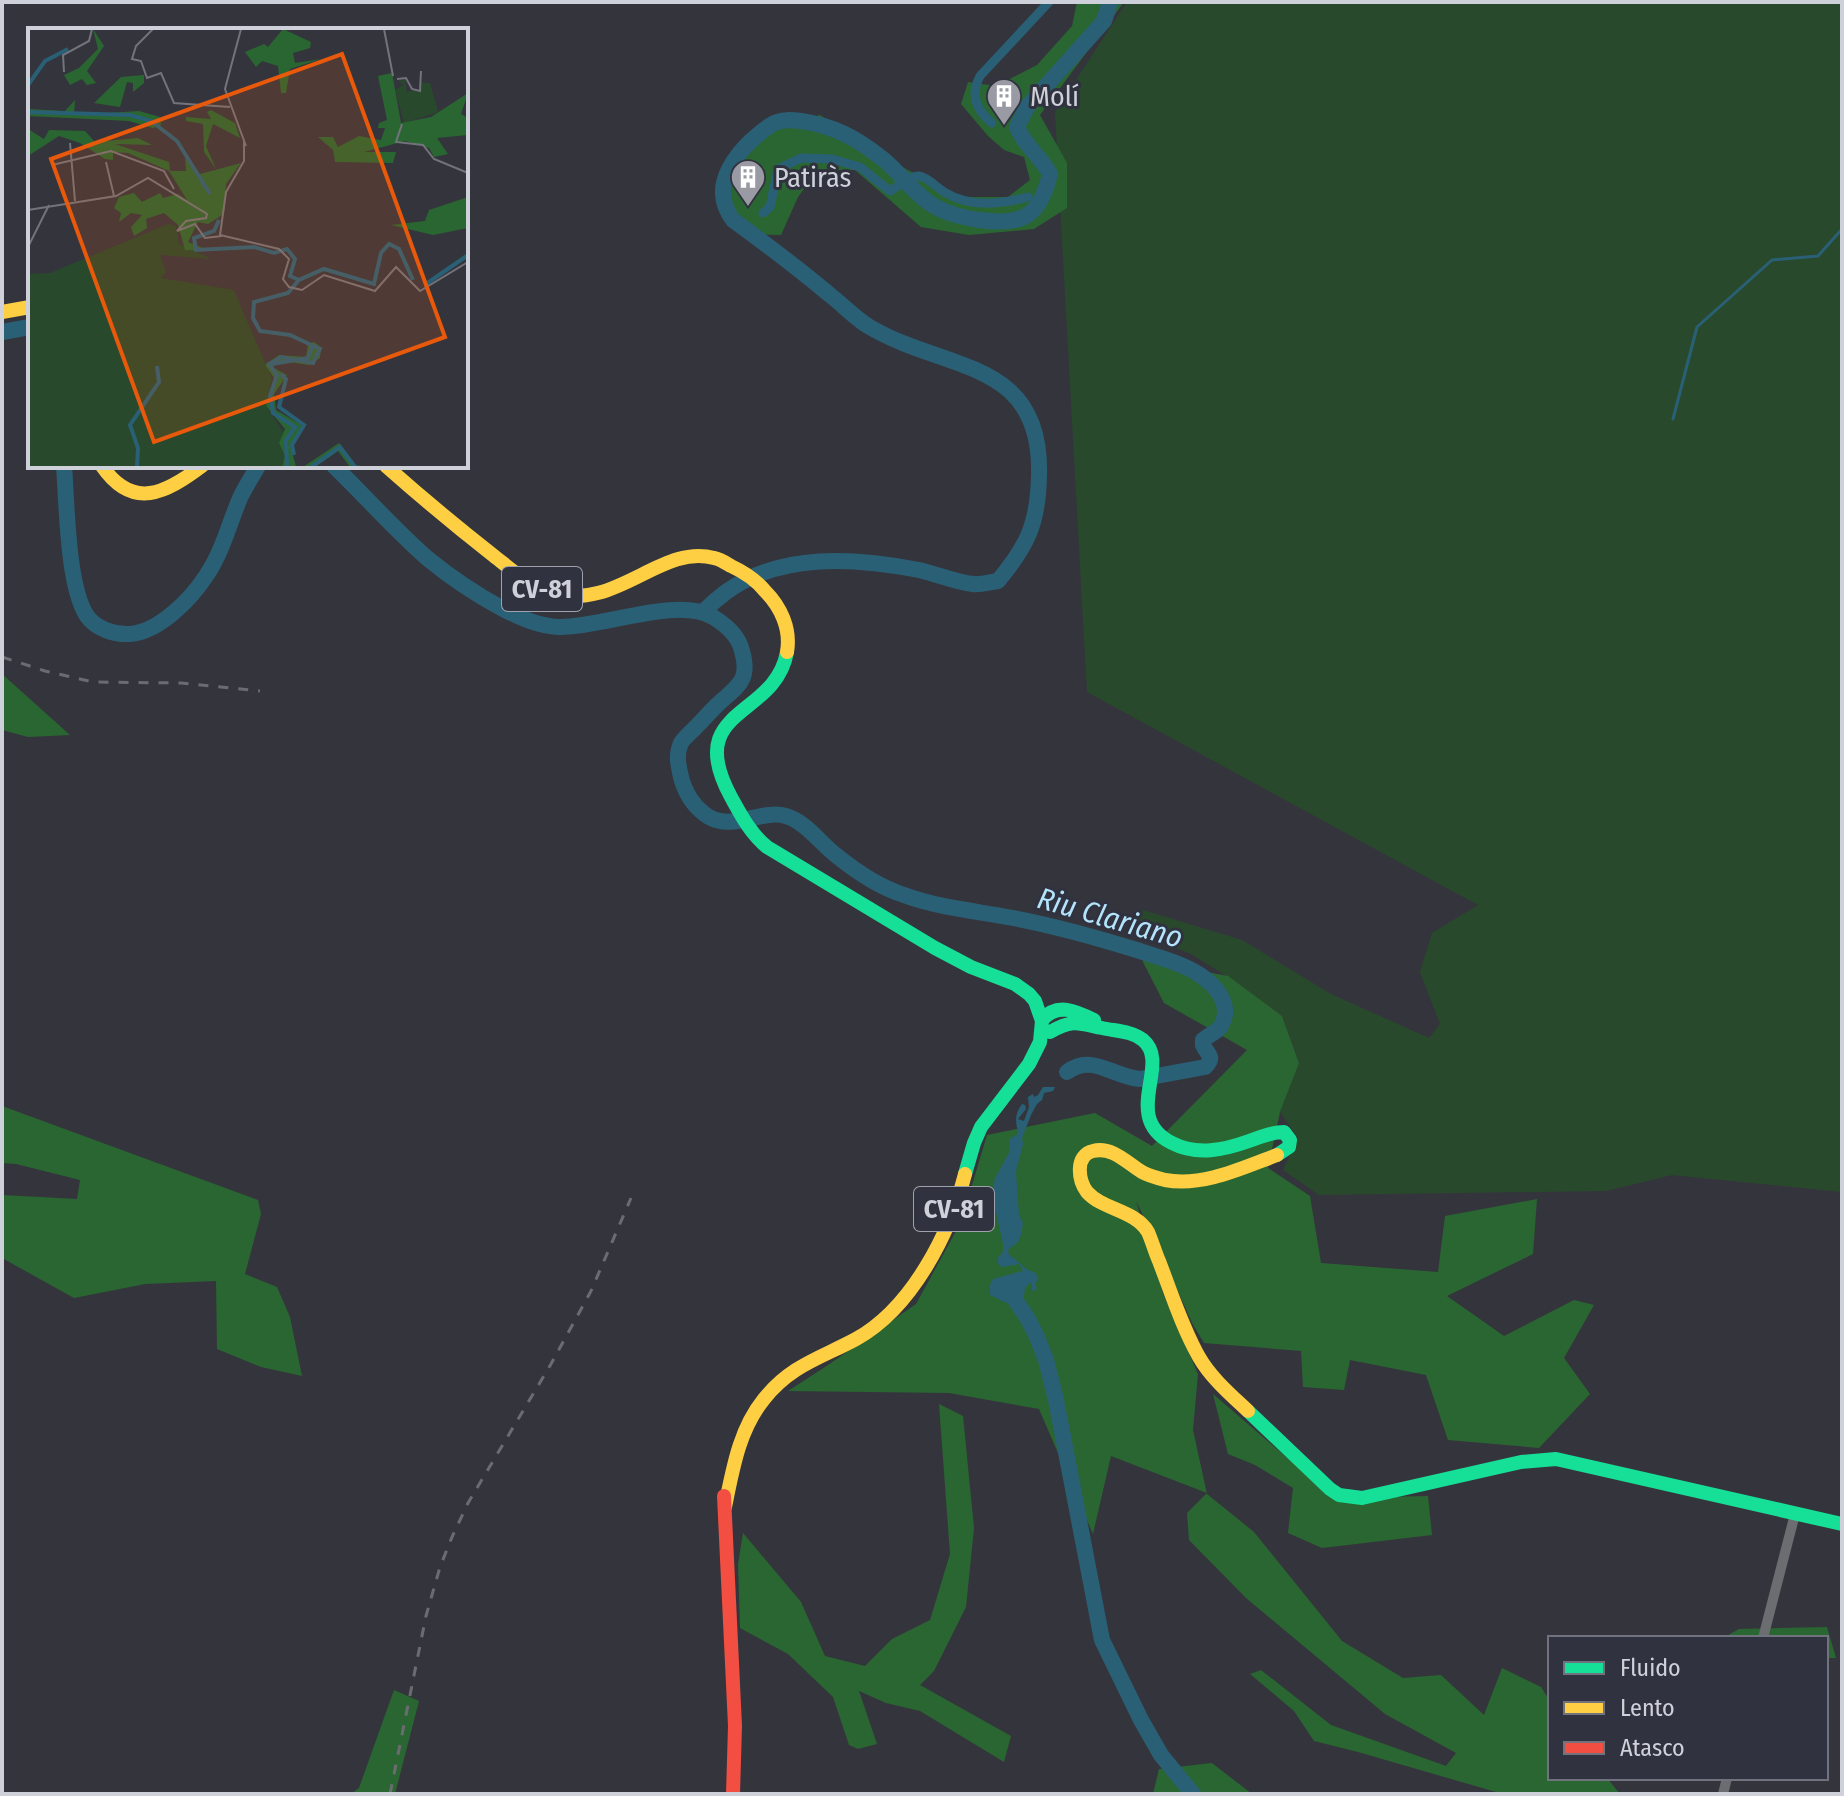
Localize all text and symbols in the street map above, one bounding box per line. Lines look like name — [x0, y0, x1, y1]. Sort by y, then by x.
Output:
inset map — [28, 28, 468, 468]
building icon: Molí — [985, 77, 1023, 127]
place label: Molí — [1030, 80, 1079, 113]
building icon: Patiràs — [729, 158, 767, 208]
place label: Patiràs — [774, 161, 852, 194]
road number: CV-81 — [502, 567, 582, 611]
water label: Riu Clariano — [1033, 880, 1187, 956]
road number: CV-81 — [914, 1187, 994, 1231]
legend — [1548, 1636, 1828, 1780]
text: Fluido — [1620, 1654, 1681, 1682]
text: Lento — [1620, 1694, 1675, 1722]
text: Atasco — [1620, 1734, 1685, 1762]

